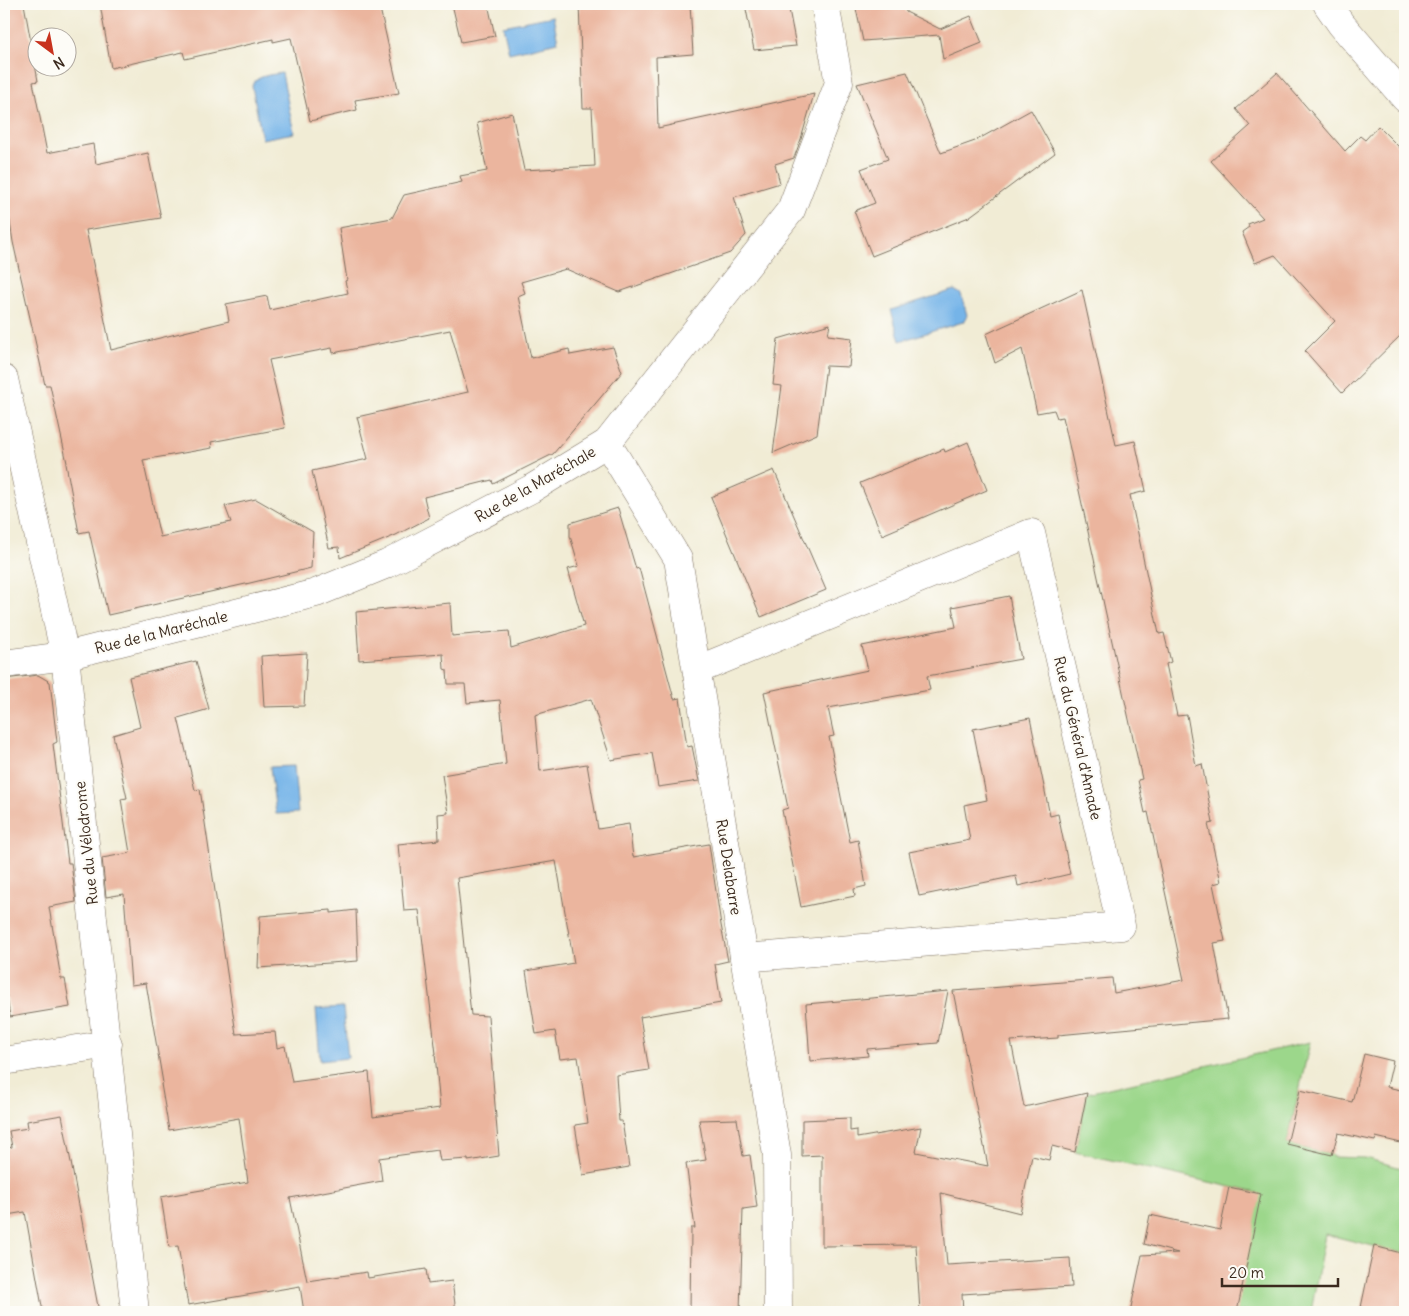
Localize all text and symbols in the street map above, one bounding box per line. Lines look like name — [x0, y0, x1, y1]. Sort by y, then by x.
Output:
north arrow — [28, 28, 78, 78]
text: N — [50, 53, 68, 73]
street label: Rue de la Maréchale — [471, 442, 599, 526]
street label: Rue de la Maréchale — [93, 606, 229, 658]
street label: Rue du Général d'Amade — [1050, 654, 1106, 822]
street label: Rue du Vélodrome — [70, 780, 102, 906]
street label: Rue Delabarre — [712, 818, 746, 916]
scale bar — [1222, 1256, 1338, 1288]
text: 20 m — [1229, 1263, 1264, 1282]

